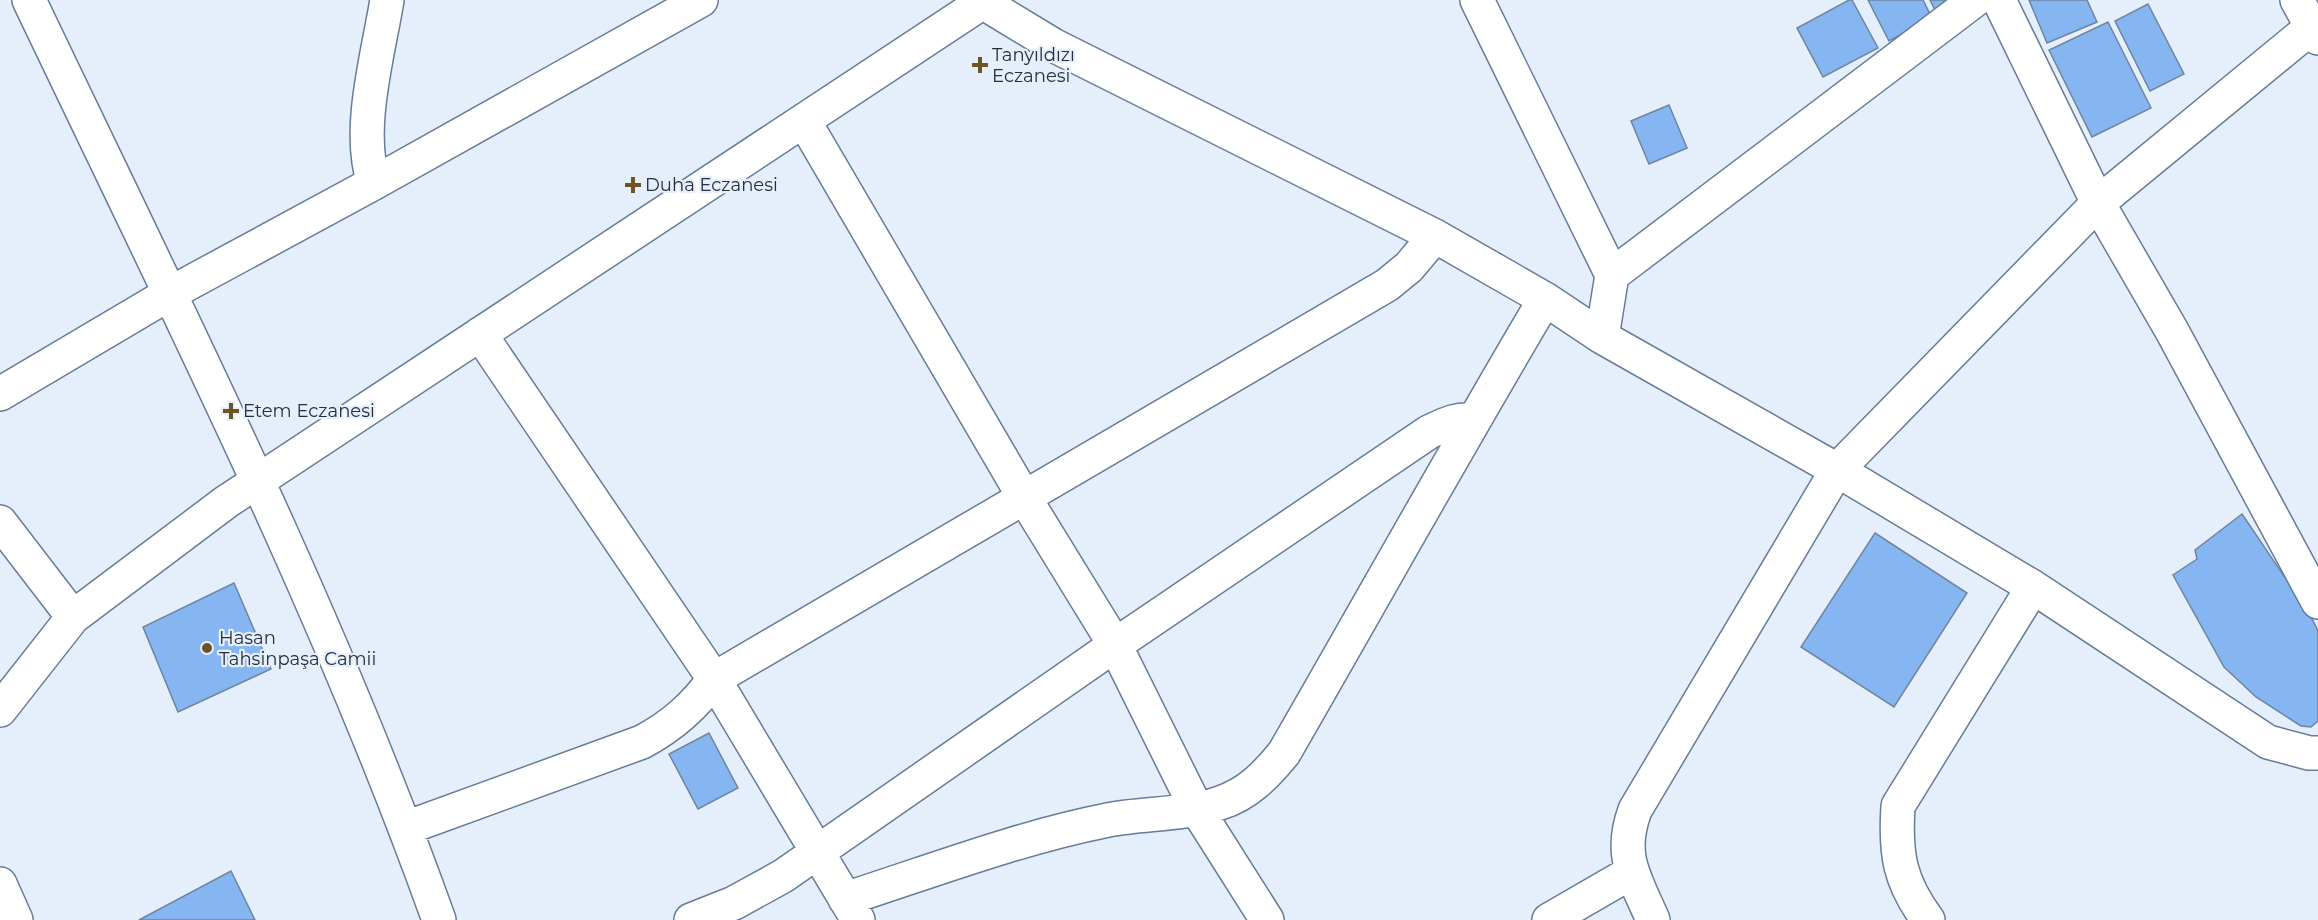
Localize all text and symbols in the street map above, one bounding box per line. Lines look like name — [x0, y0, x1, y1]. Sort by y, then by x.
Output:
place label: Tanyıldızı Eczanesi — [992, 44, 1075, 87]
marker: Tanyıldızı Eczanesi — [973, 58, 987, 72]
place label: Duha Eczanesi — [645, 174, 778, 196]
marker: Duha Eczanesi — [626, 178, 640, 192]
place label: Etem Eczanesi — [243, 400, 375, 422]
marker: Etem Eczanesi — [224, 404, 238, 418]
place label: Hasan Tahsinpaşa Camii — [219, 627, 376, 670]
marker: Hasan Tahsinpaşa Camii — [200, 641, 214, 655]

